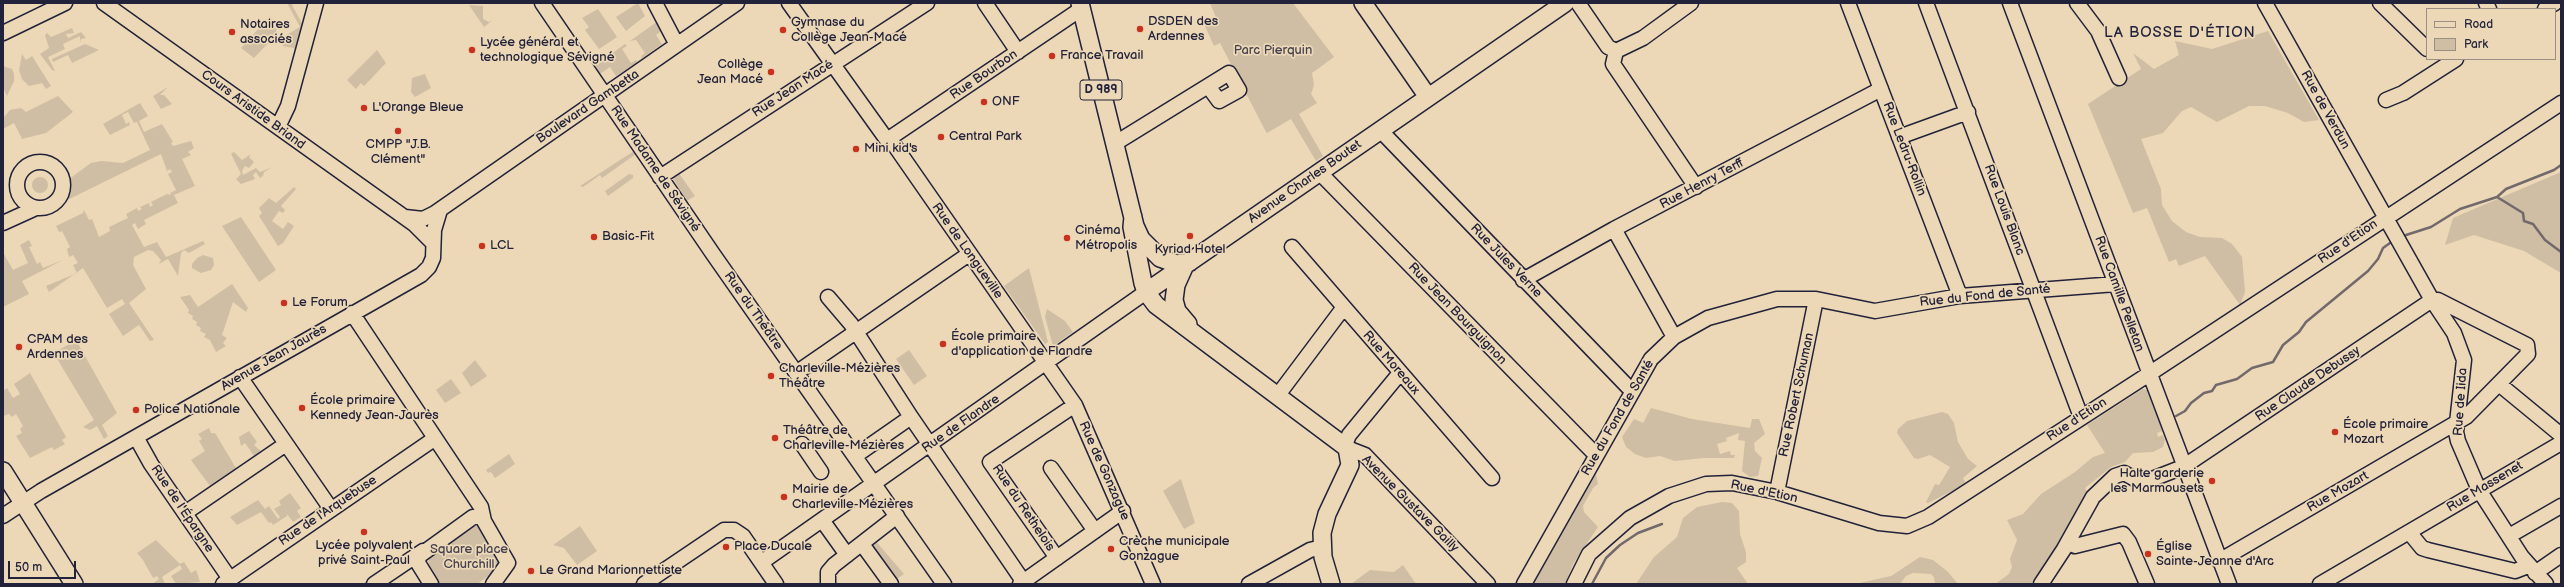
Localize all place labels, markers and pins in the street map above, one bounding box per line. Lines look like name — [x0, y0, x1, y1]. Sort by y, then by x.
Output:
place label: DSDEN des Ardennes — [1148, 14, 1218, 45]
place label: Gymnase du Collège Jean-Macé — [791, 15, 907, 46]
place label: Notaires associés — [240, 17, 292, 48]
marker: DSDEN des Ardennes — [1135, 24, 1145, 34]
marker: Gymnase du Collège Jean-Macé — [778, 25, 788, 35]
marker: Notaires associés — [227, 27, 237, 37]
place label: Lycée général et technologique Sévigné — [480, 35, 614, 66]
marker: Lycée général et technologique Sévigné — [467, 45, 477, 55]
place label: France Travail — [1060, 48, 1143, 64]
marker: France Travail — [1047, 51, 1057, 61]
place label: Collège Jean Macé — [697, 57, 763, 88]
marker: Collège Jean Macé — [766, 67, 776, 77]
place label: ONF — [992, 94, 1019, 110]
marker: ONF — [979, 97, 989, 107]
place label: L'Orange Bleue — [372, 100, 463, 116]
marker: L'Orange Bleue — [359, 103, 369, 113]
marker: CMPP "J.B. Clément" — [393, 126, 403, 136]
place label: Central Park — [949, 129, 1022, 145]
marker: Central Park — [936, 132, 946, 142]
place label: CMPP "J.B. Clément" — [365, 137, 431, 168]
place label: Mini kid's — [864, 141, 917, 157]
marker: Mini kid's — [851, 144, 861, 154]
place label: Cinéma Métropolis — [1075, 223, 1137, 254]
place label: Basic-Fit — [602, 229, 654, 245]
marker: Kyriad Hotel — [1185, 231, 1195, 241]
marker: Basic-Fit — [589, 232, 599, 242]
marker: Cinéma Métropolis — [1062, 233, 1072, 243]
place label: LCL — [490, 238, 514, 254]
marker: LCL — [477, 241, 487, 251]
place label: Kyriad Hotel — [1155, 242, 1225, 258]
place label: Le Forum — [292, 295, 348, 311]
marker: Le Forum — [279, 298, 289, 308]
place label: École primaire d'application de Flandre — [951, 329, 1093, 360]
place label: CPAM des Ardennes — [27, 332, 88, 363]
marker: École primaire d'application de Flandre — [938, 339, 948, 349]
marker: CPAM des Ardennes — [14, 342, 24, 352]
place label: Charleville-Mézières Théâtre — [779, 361, 900, 392]
marker: Charleville-Mézières Théâtre — [766, 371, 776, 381]
place label: École primaire Kennedy Jean-Jaurès — [310, 393, 439, 424]
place label: Police Nationale — [144, 402, 240, 418]
marker: École primaire Kennedy Jean-Jaurès — [297, 403, 307, 413]
marker: Police Nationale — [131, 405, 141, 415]
place label: École primaire Mozart — [2343, 417, 2428, 448]
place label: Théâtre de Charleville-Mézières — [783, 423, 904, 454]
marker: École primaire Mozart — [2330, 427, 2340, 437]
marker: Théâtre de Charleville-Mézières — [770, 433, 780, 443]
place label: Halte garderie les Marmousets — [2111, 466, 2204, 497]
marker: Halte garderie les Marmousets — [2207, 476, 2217, 486]
place label: Mairie de Charleville-Mézières — [792, 482, 913, 513]
marker: Mairie de Charleville-Mézières — [779, 492, 789, 502]
marker: Lycée polyvalent privé Saint-Paul — [359, 527, 369, 537]
place label: Crèche municipale Gonzague — [1119, 534, 1229, 565]
place label: Lycée polyvalent privé Saint-Paul — [315, 538, 413, 569]
place label: Place Ducale — [734, 539, 812, 555]
place label: Église Sainte-Jeanne d'Arc — [2156, 539, 2274, 570]
marker: Place Ducale — [721, 542, 731, 552]
marker: Crèche municipale Gonzague — [1106, 544, 1116, 554]
marker: Église Sainte-Jeanne d'Arc — [2143, 549, 2153, 559]
place label: Le Grand Marionnettiste — [539, 563, 682, 579]
marker: Le Grand Marionnettiste — [526, 566, 536, 576]

